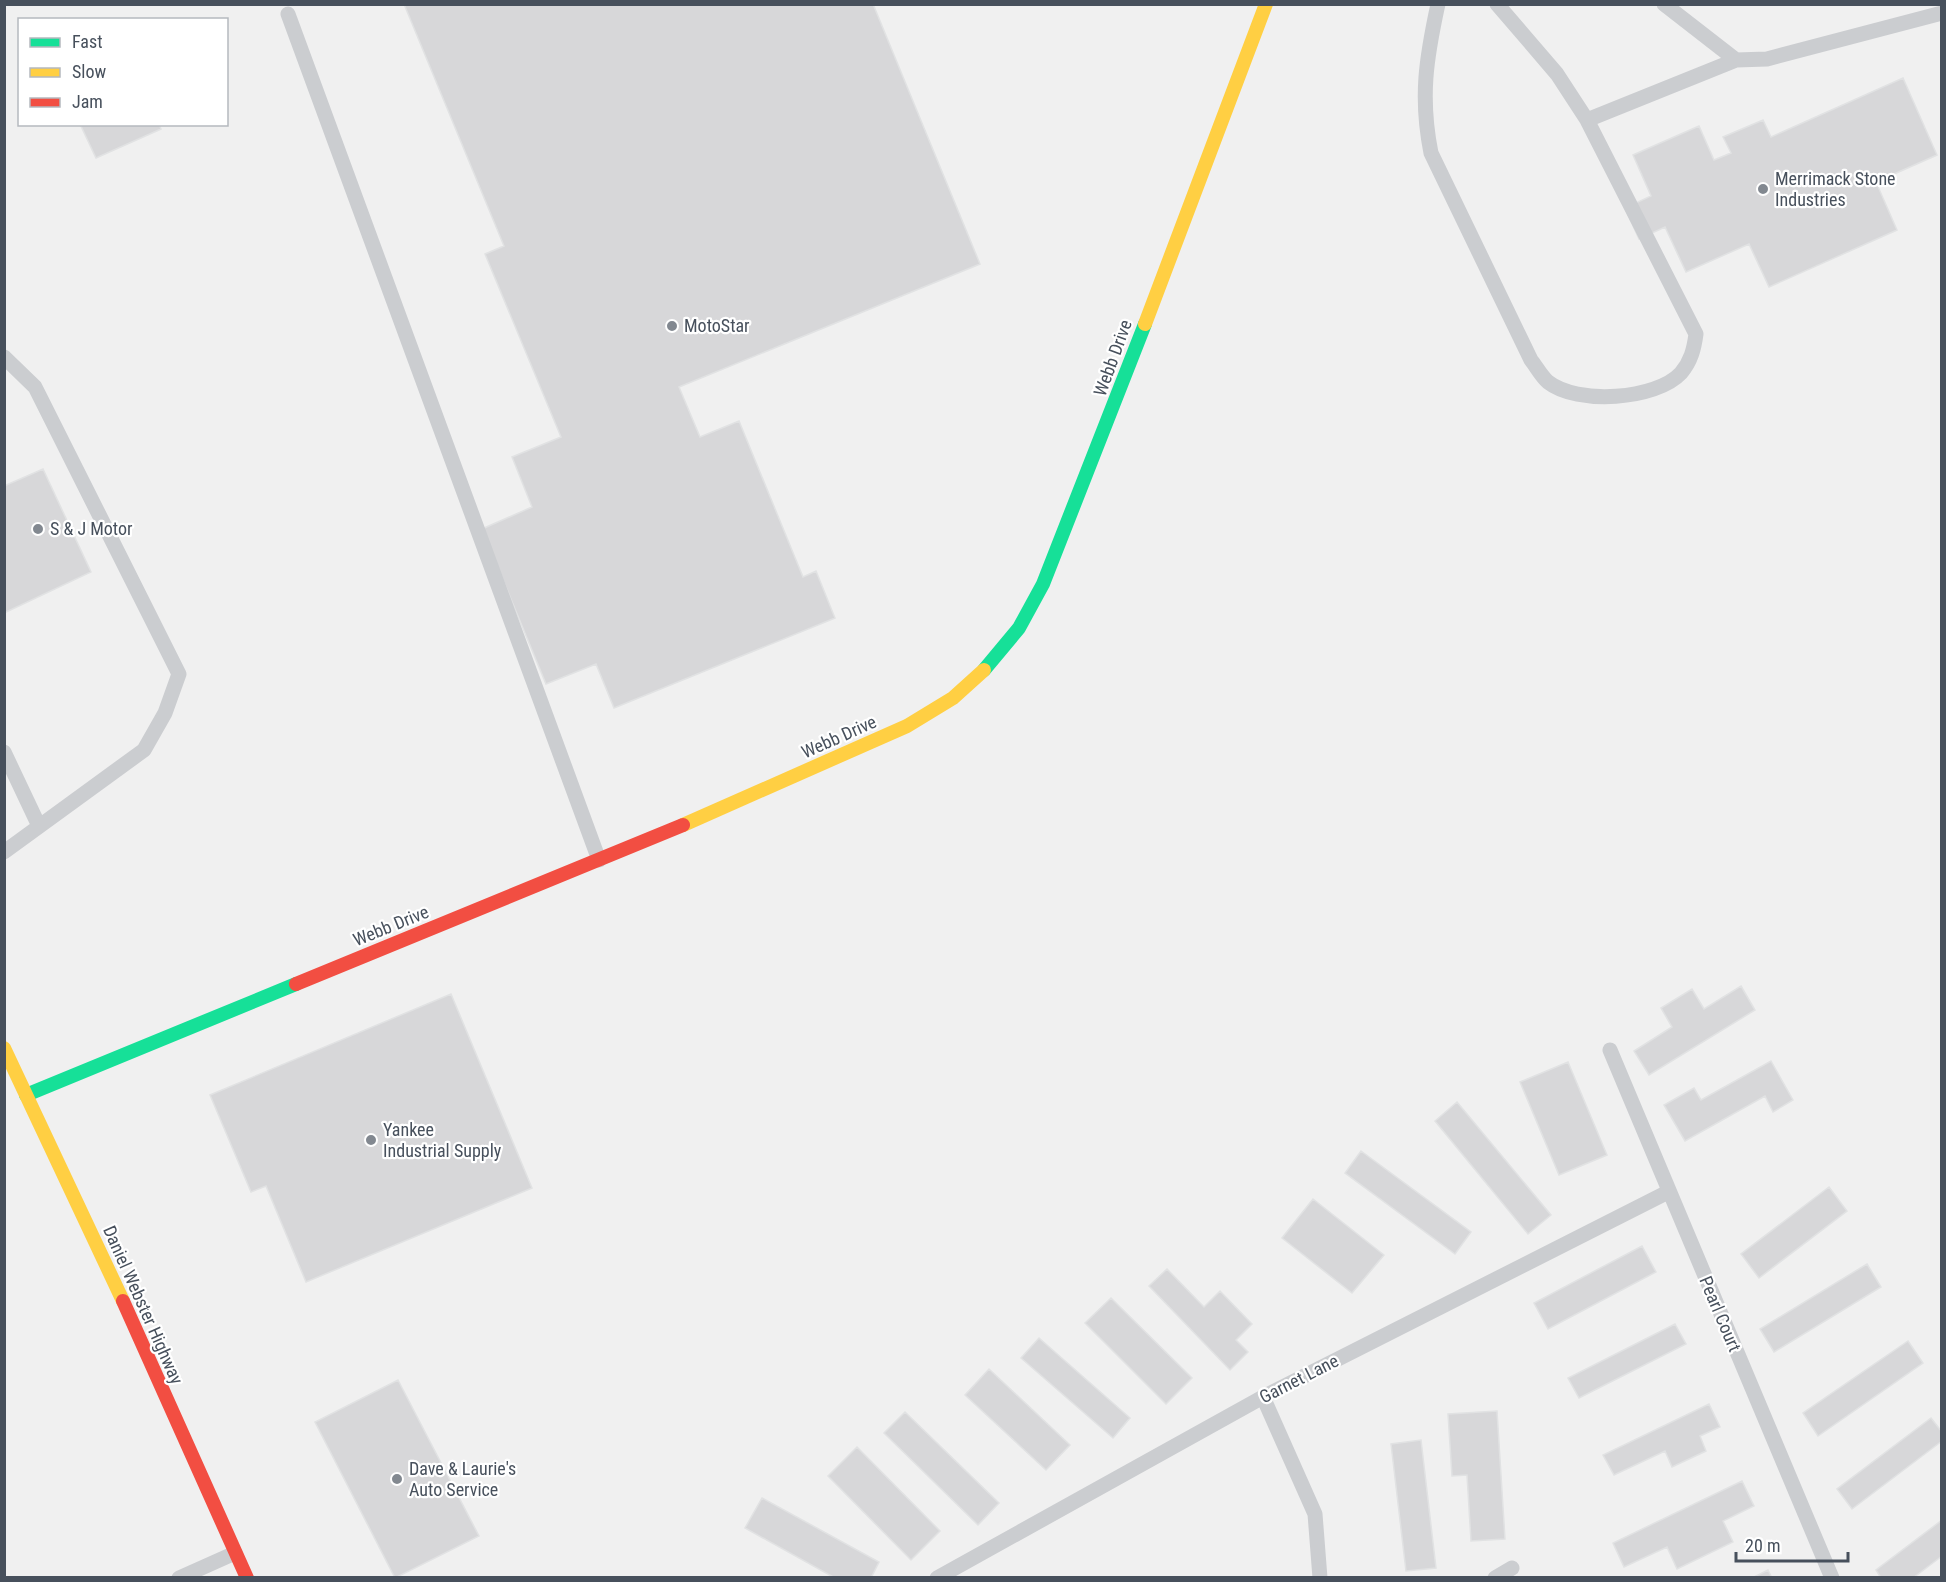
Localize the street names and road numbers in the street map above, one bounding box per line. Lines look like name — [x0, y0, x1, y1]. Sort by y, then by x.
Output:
street label: Webb Drive — [1089, 317, 1136, 399]
street label: Webb Drive — [798, 711, 879, 762]
street label: Webb Drive — [350, 901, 432, 950]
street label: Daniel Webster Highway — [99, 1222, 188, 1388]
street label: Pearl Court — [1695, 1273, 1746, 1355]
street label: Garnet Lane — [1256, 1350, 1342, 1407]

